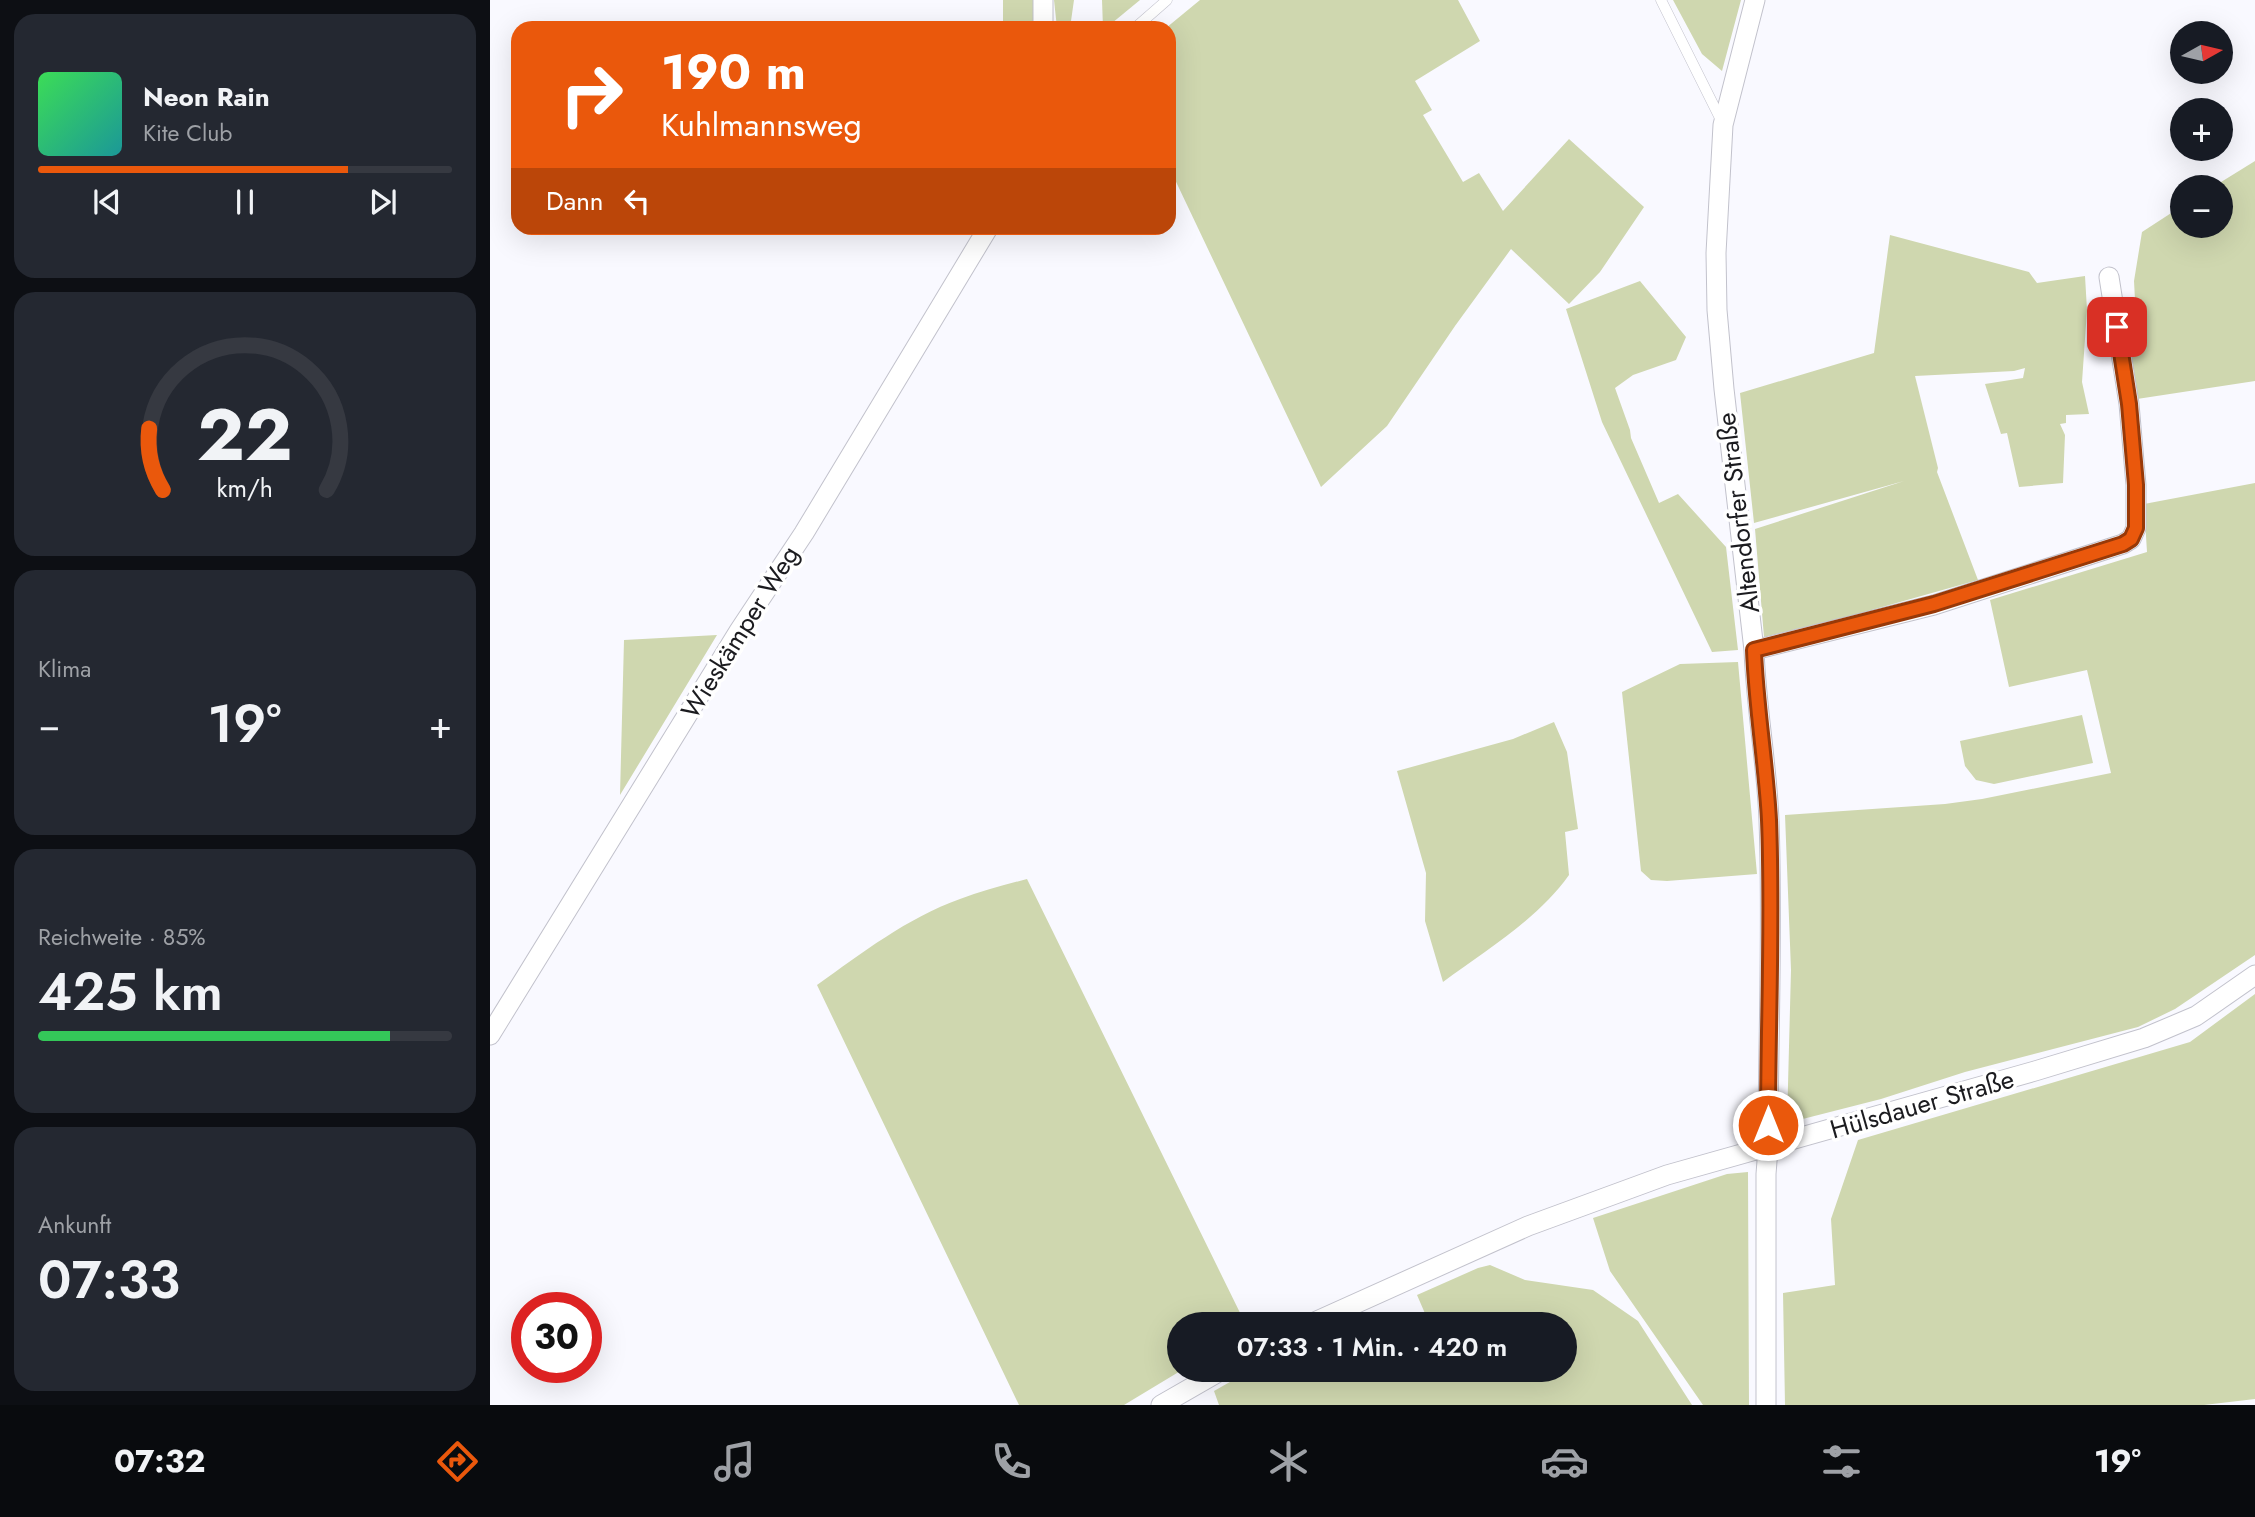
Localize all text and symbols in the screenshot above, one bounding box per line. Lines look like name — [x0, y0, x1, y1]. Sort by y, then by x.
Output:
north arrow — [2170, 21, 2233, 84]
map controls — [2170, 21, 2233, 238]
text: 190 m — [661, 37, 806, 107]
icon: right — [546, 49, 637, 140]
text: Neon Rain — [143, 78, 270, 116]
button: + — [2170, 98, 2233, 161]
text: Kuhlmannsweg — [661, 102, 862, 148]
text: Kite Club — [143, 116, 232, 150]
button: − — [2170, 175, 2233, 238]
text: Dann — [546, 182, 604, 220]
icon: left — [618, 182, 656, 220]
icon: previous — [88, 183, 126, 221]
icon: pause — [226, 183, 264, 221]
icon: next — [364, 183, 402, 221]
pin — [2087, 297, 2147, 357]
icon: arrive — [2098, 308, 2136, 346]
text: 22 — [197, 383, 293, 488]
street label: Altendorfer Straße — [1707, 410, 1769, 616]
text: km/h — [217, 470, 273, 506]
street label: Wieskämper Weg — [672, 538, 808, 726]
text: Klima — [38, 652, 91, 686]
text: 19° — [208, 686, 282, 762]
text: − — [38, 697, 60, 752]
text: + — [429, 697, 452, 752]
text: Reichweite · 85% — [38, 920, 206, 954]
text: 425 km — [38, 954, 223, 1030]
street label: Hülsdauer Straße — [1826, 1060, 2018, 1148]
position arrow — [1731, 1088, 1805, 1162]
text: Ankunft — [38, 1208, 111, 1242]
text: 07:33 — [38, 1242, 180, 1318]
speed limit sign: 30 — [511, 1292, 602, 1383]
text: 07:33 · 1 Min. · 420 m — [1237, 1328, 1507, 1366]
icon: directions — [433, 1437, 482, 1486]
icon: music — [710, 1437, 759, 1486]
icon: phone — [987, 1437, 1036, 1486]
icon: climate — [1264, 1437, 1313, 1486]
icon: car — [1540, 1437, 1589, 1486]
icon: filters — [1817, 1437, 1866, 1486]
text: 07:32 — [114, 1438, 206, 1484]
text: 19° — [2094, 1438, 2141, 1484]

